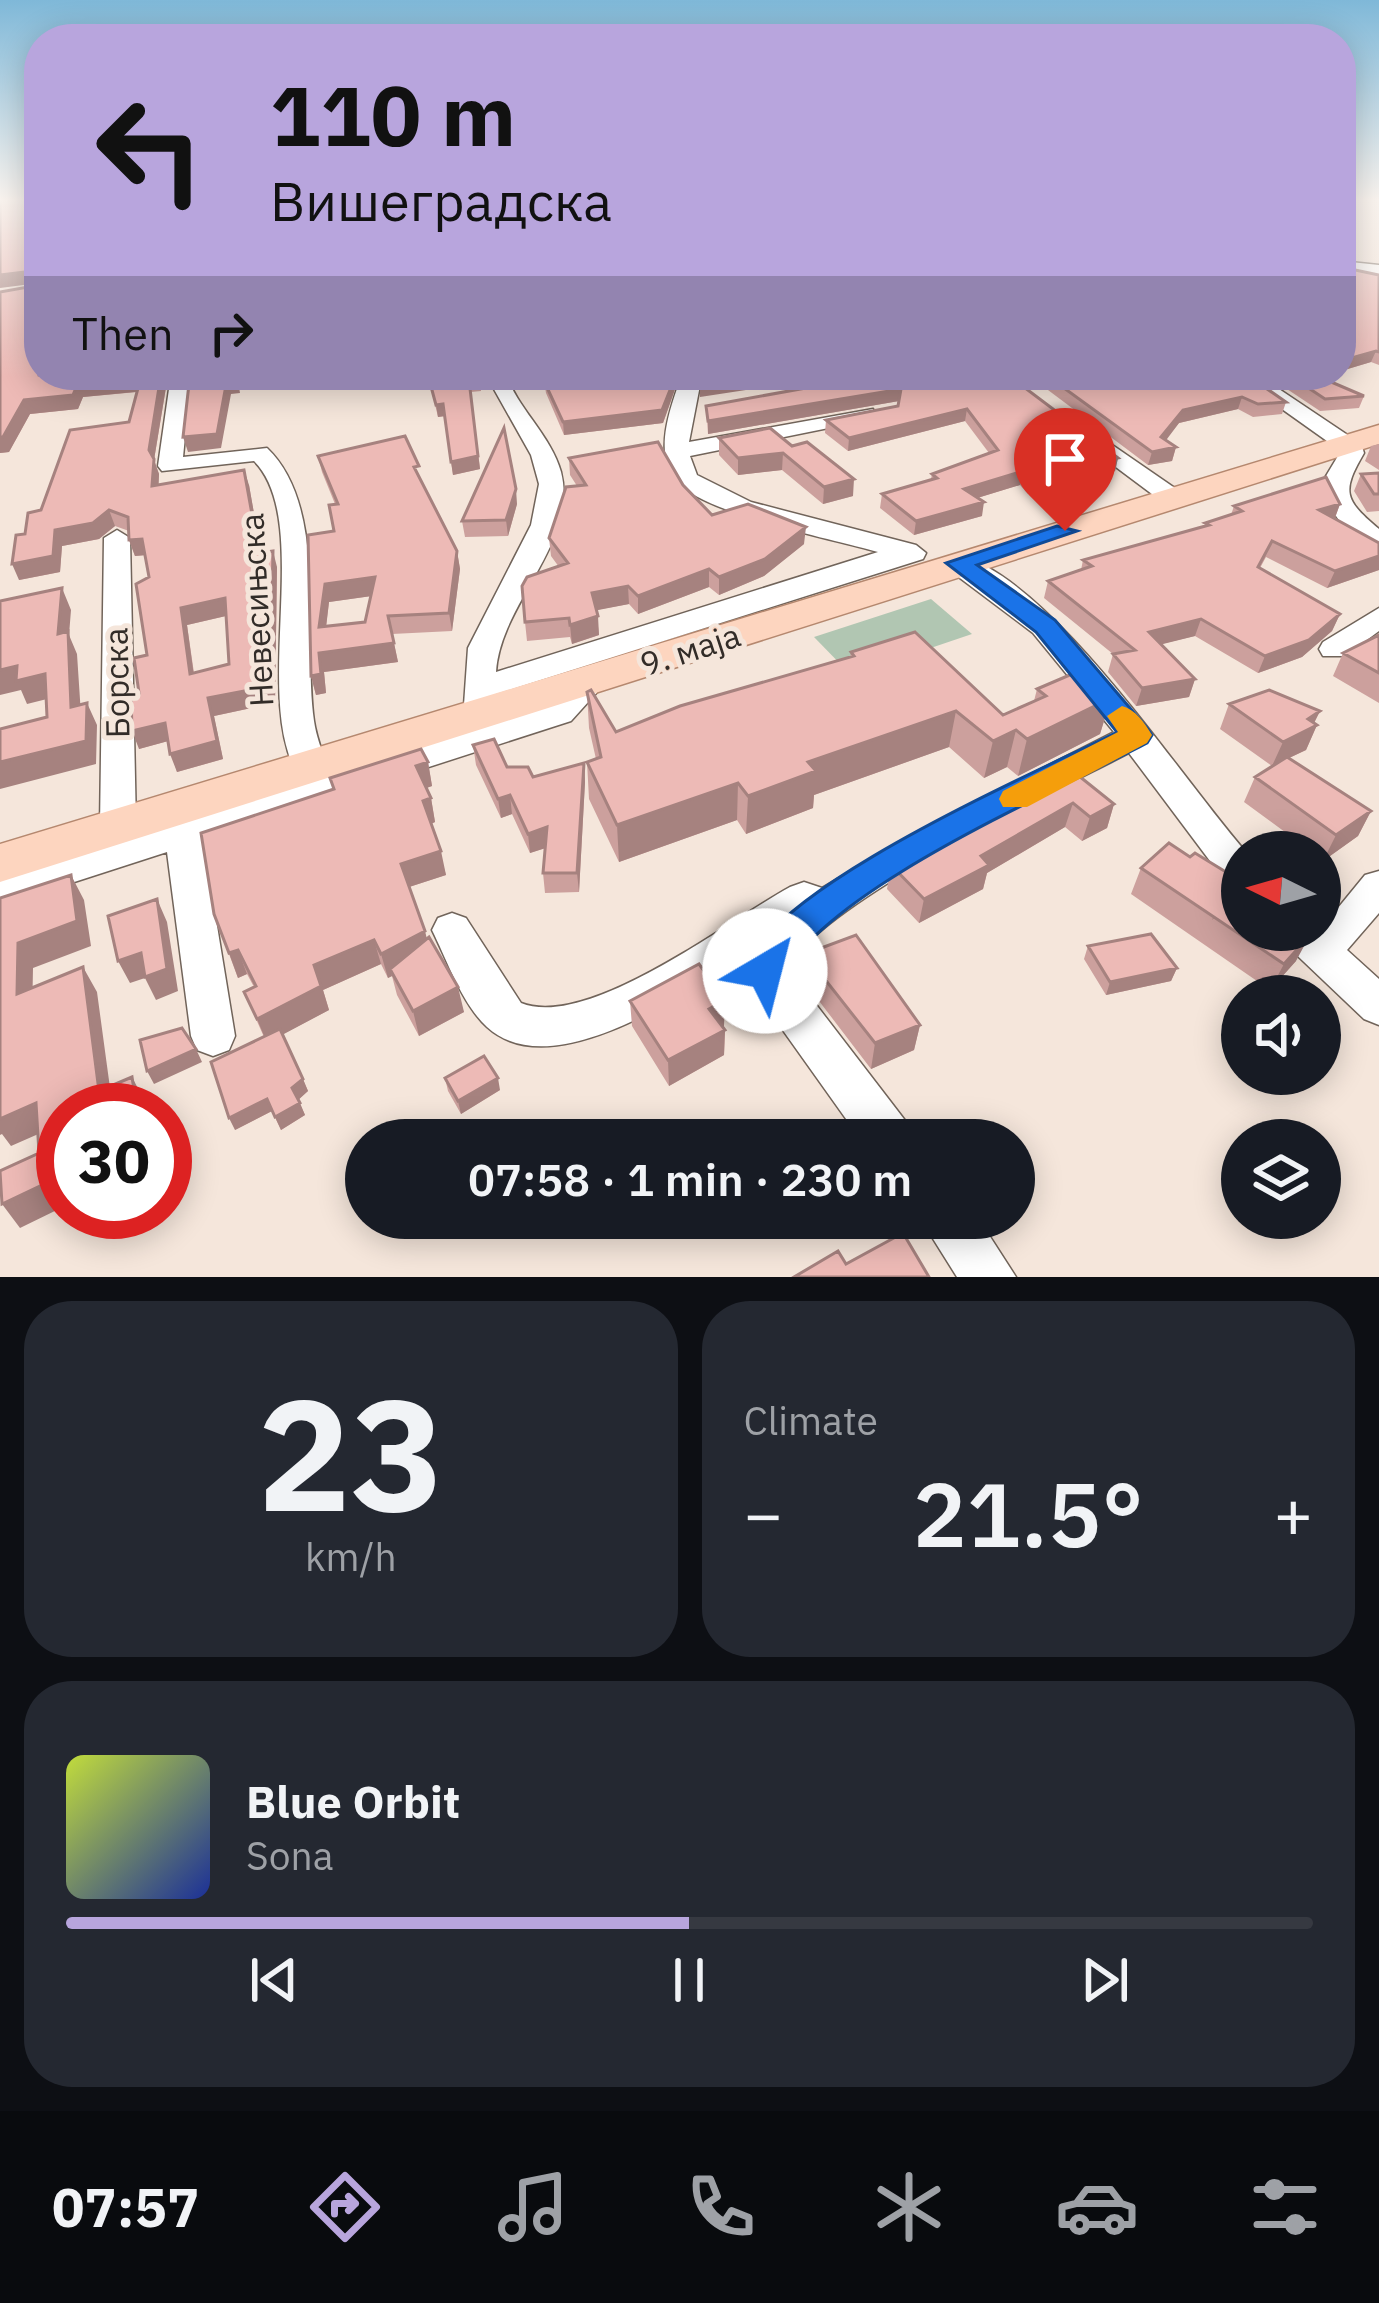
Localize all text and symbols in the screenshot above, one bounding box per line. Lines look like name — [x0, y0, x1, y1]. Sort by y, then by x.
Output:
text: 110 m — [270, 60, 516, 169]
icon: left — [72, 72, 228, 228]
text: Вишеградска — [270, 166, 612, 236]
icon: right — [198, 300, 264, 366]
text: Then — [72, 304, 174, 362]
pin — [1014, 408, 1116, 531]
icon: arrive — [1032, 426, 1098, 492]
street label: Невесињска — [229, 512, 283, 708]
street label: 9. маја — [634, 613, 746, 685]
street label: Борска — [94, 627, 138, 739]
north arrow — [1221, 831, 1341, 951]
map controls — [1221, 831, 1341, 1239]
position arrow — [702, 908, 828, 1034]
button: sound — [1221, 975, 1341, 1095]
speed limit sign: 30 — [36, 1083, 192, 1239]
button: layers — [1221, 1119, 1341, 1239]
text: 07:58 · 1 min · 230 m — [468, 1150, 912, 1208]
text: 23 — [257, 1351, 444, 1554]
text: Climate — [744, 1395, 878, 1446]
text: 21.5° — [913, 1455, 1144, 1572]
text: − — [744, 1470, 783, 1556]
text: + — [1273, 1470, 1313, 1556]
text: km/h — [305, 1531, 397, 1582]
text: Blue Orbit — [246, 1772, 460, 1830]
text: Sona — [246, 1830, 333, 1881]
icon: previous — [241, 1947, 307, 2013]
icon: pause — [656, 1947, 722, 2013]
icon: next — [1072, 1947, 1138, 2013]
icon: directions — [303, 2165, 387, 2249]
icon: music — [491, 2165, 575, 2249]
icon: phone — [679, 2165, 763, 2249]
icon: climate — [867, 2165, 951, 2249]
icon: car — [1055, 2165, 1139, 2249]
icon: filters — [1243, 2165, 1327, 2249]
text: 07:57 — [52, 2172, 199, 2242]

